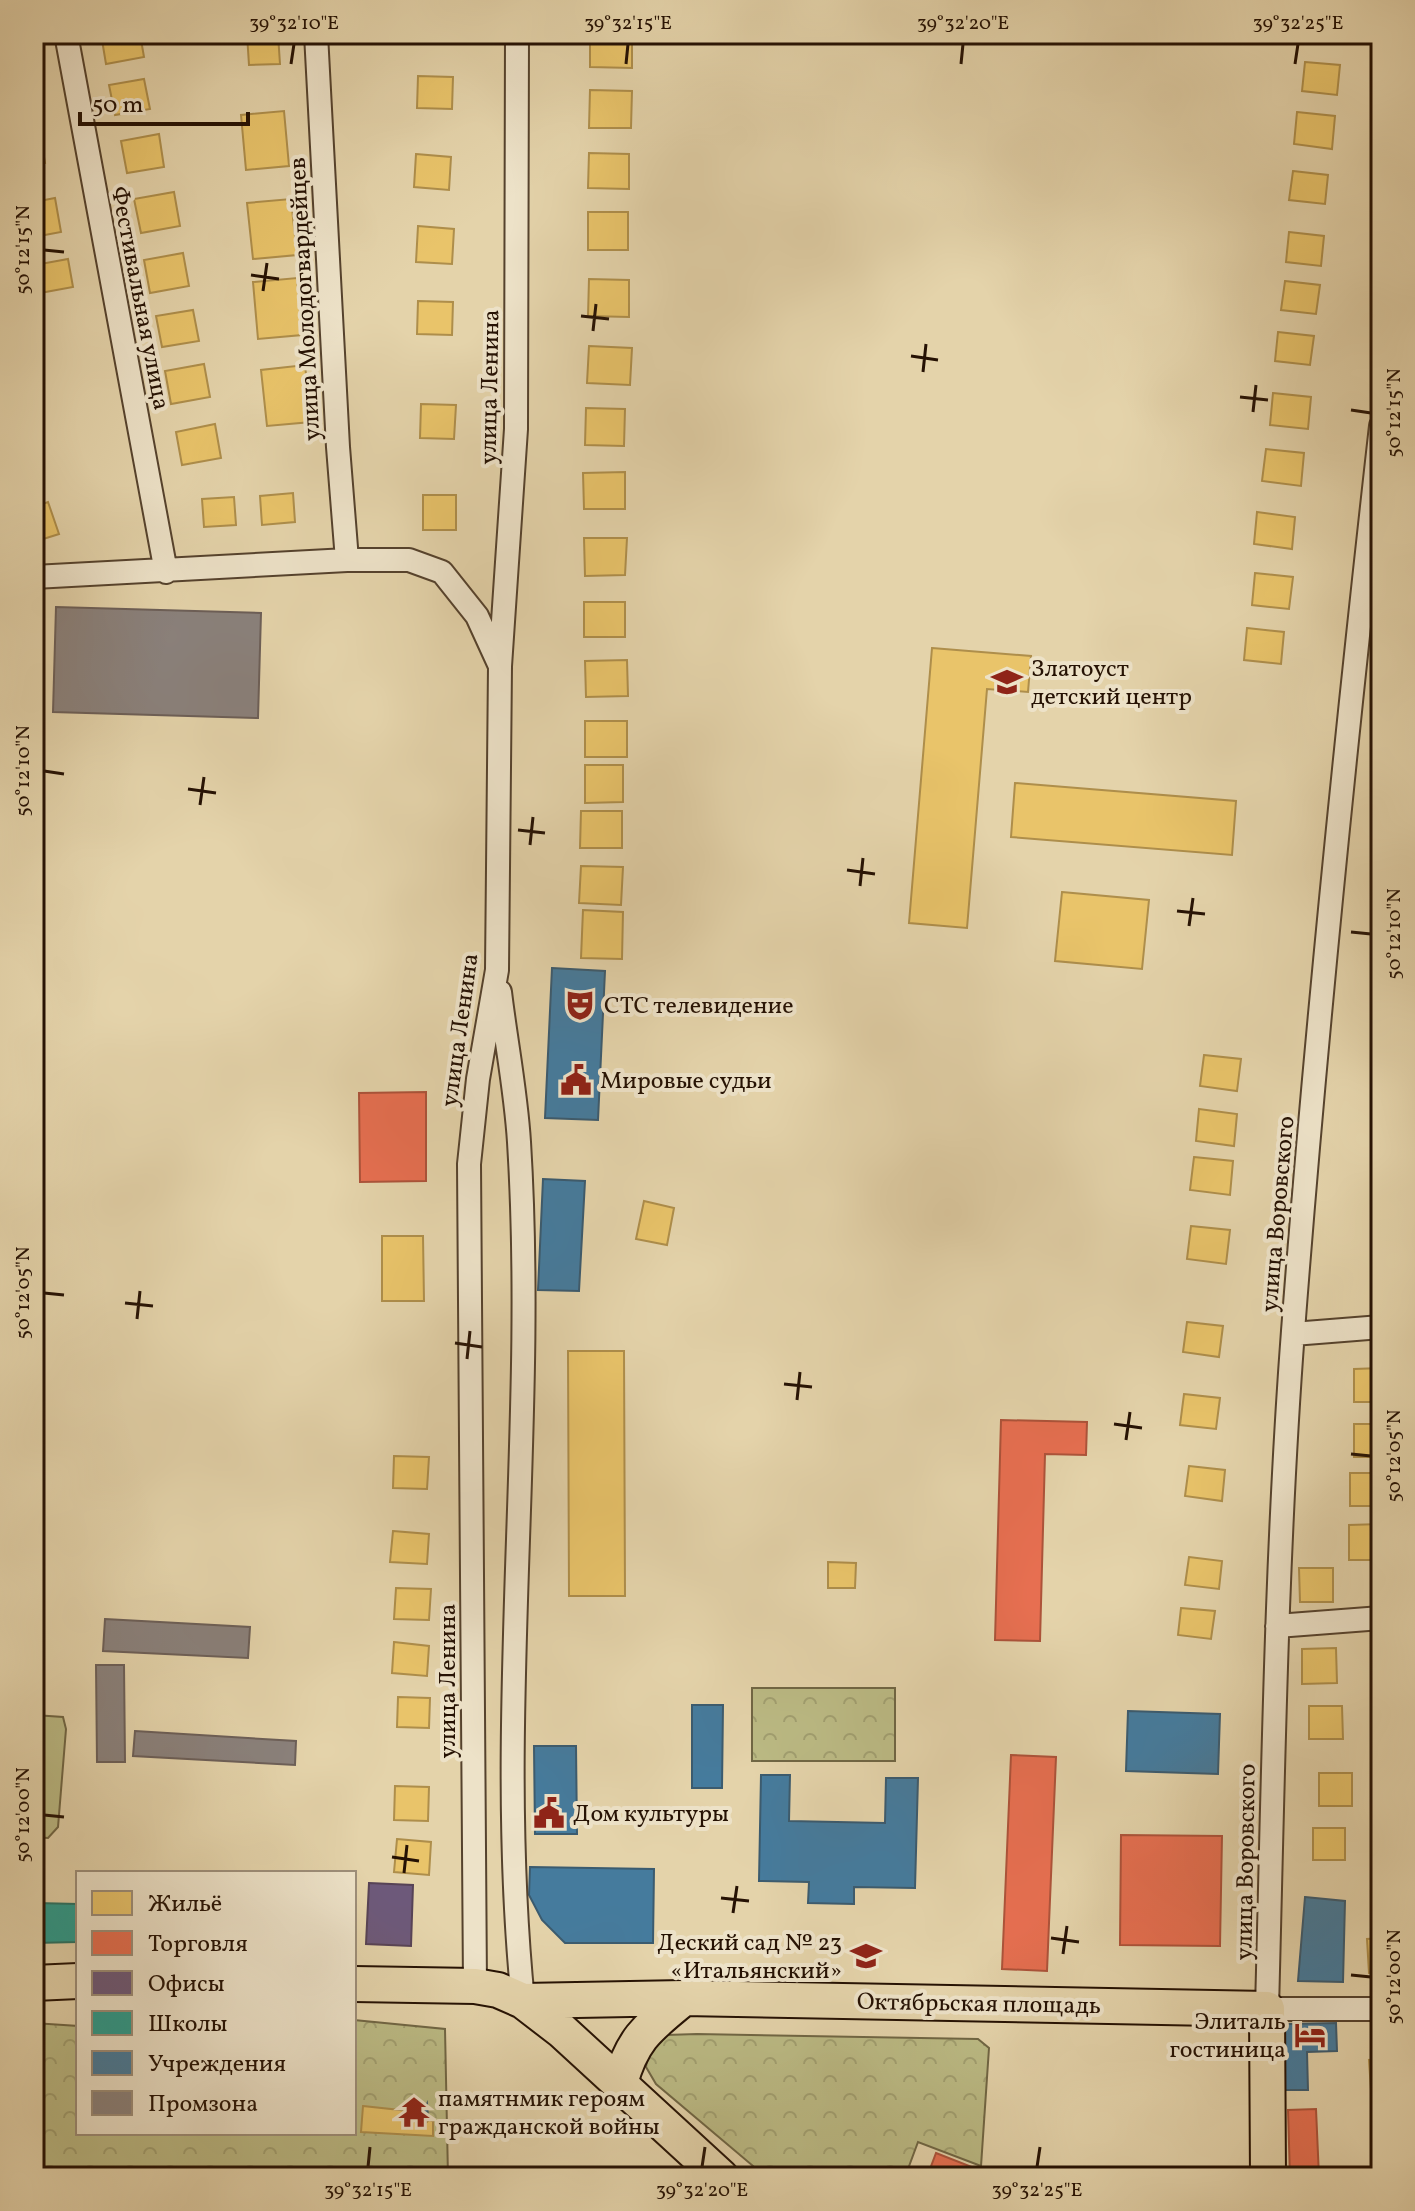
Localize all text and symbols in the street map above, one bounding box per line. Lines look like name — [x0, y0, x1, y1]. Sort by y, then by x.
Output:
text: 39°32'10"E — [249, 10, 339, 38]
text: 39°32'15"E — [584, 10, 672, 38]
text: 39°32'20"E — [917, 10, 1009, 38]
text: 39°32'25"E — [1253, 10, 1343, 38]
scale bar — [80, 76, 248, 126]
text: 50 m — [92, 89, 144, 123]
street label: улица Молодогвардейцев — [282, 156, 330, 442]
street label: Фестивальная улица — [101, 184, 177, 413]
text: 50°12'15"N — [10, 205, 38, 295]
street label: улица Ленина — [473, 309, 509, 465]
text: 50°12'15"N — [1381, 368, 1409, 458]
place label: Златоуст детский центр — [1031, 653, 1192, 715]
school or university icon: Златоуст детский центр — [990, 665, 1024, 699]
text: 50°12'10"N — [10, 725, 38, 817]
text: 50°12'10"N — [1381, 888, 1409, 980]
street label: улица Ленина — [433, 951, 489, 1109]
theatre icon: СТС телевидение — [563, 988, 597, 1022]
place label: СТС телевидение — [604, 990, 794, 1024]
public building icon: Мировые судьи — [559, 1063, 593, 1097]
place label: Мировые судьи — [600, 1065, 772, 1099]
street label: улица Воровского — [1253, 1115, 1305, 1314]
text: 50°12'05"N — [10, 1246, 38, 1340]
text: 50°12'05"N — [1381, 1409, 1409, 1503]
street label: улица Ленина — [432, 1603, 466, 1759]
street label: улица Воровского — [1228, 1763, 1266, 1961]
text: 50°12'00"N — [10, 1767, 38, 1863]
public building icon: Дом культуры — [532, 1796, 566, 1830]
place label: Дом культуры — [573, 1798, 729, 1832]
legend — [76, 1871, 356, 2135]
text: Жильё — [148, 1888, 222, 1922]
place label: Деский сад № 23 «Итальянский» — [657, 1927, 842, 1989]
text: Торговля — [148, 1928, 248, 1962]
text: 50°12'00"N — [1381, 1929, 1409, 2025]
school or university icon: Деский сад № 23 «Итальянский» — [849, 1939, 883, 1973]
text: Офисы — [148, 1968, 225, 2002]
street label: Октябрьская площадь — [857, 1986, 1101, 2024]
place label: Элиталь гостиница — [1169, 2006, 1286, 2068]
text: Школы — [148, 2008, 228, 2042]
hotel icon: Элиталь гостиница — [1293, 2018, 1327, 2052]
text: Учреждения — [148, 2048, 286, 2082]
place label: памятнмик героям гражданской войны — [438, 2083, 660, 2145]
text: Промзона — [148, 2088, 258, 2122]
temple icon: памятнмик героям гражданской войны — [397, 2095, 431, 2129]
text: 39°32'15"E — [324, 2177, 412, 2205]
text: 39°32'20"E — [656, 2177, 748, 2205]
text: 39°32'25"E — [992, 2177, 1082, 2205]

